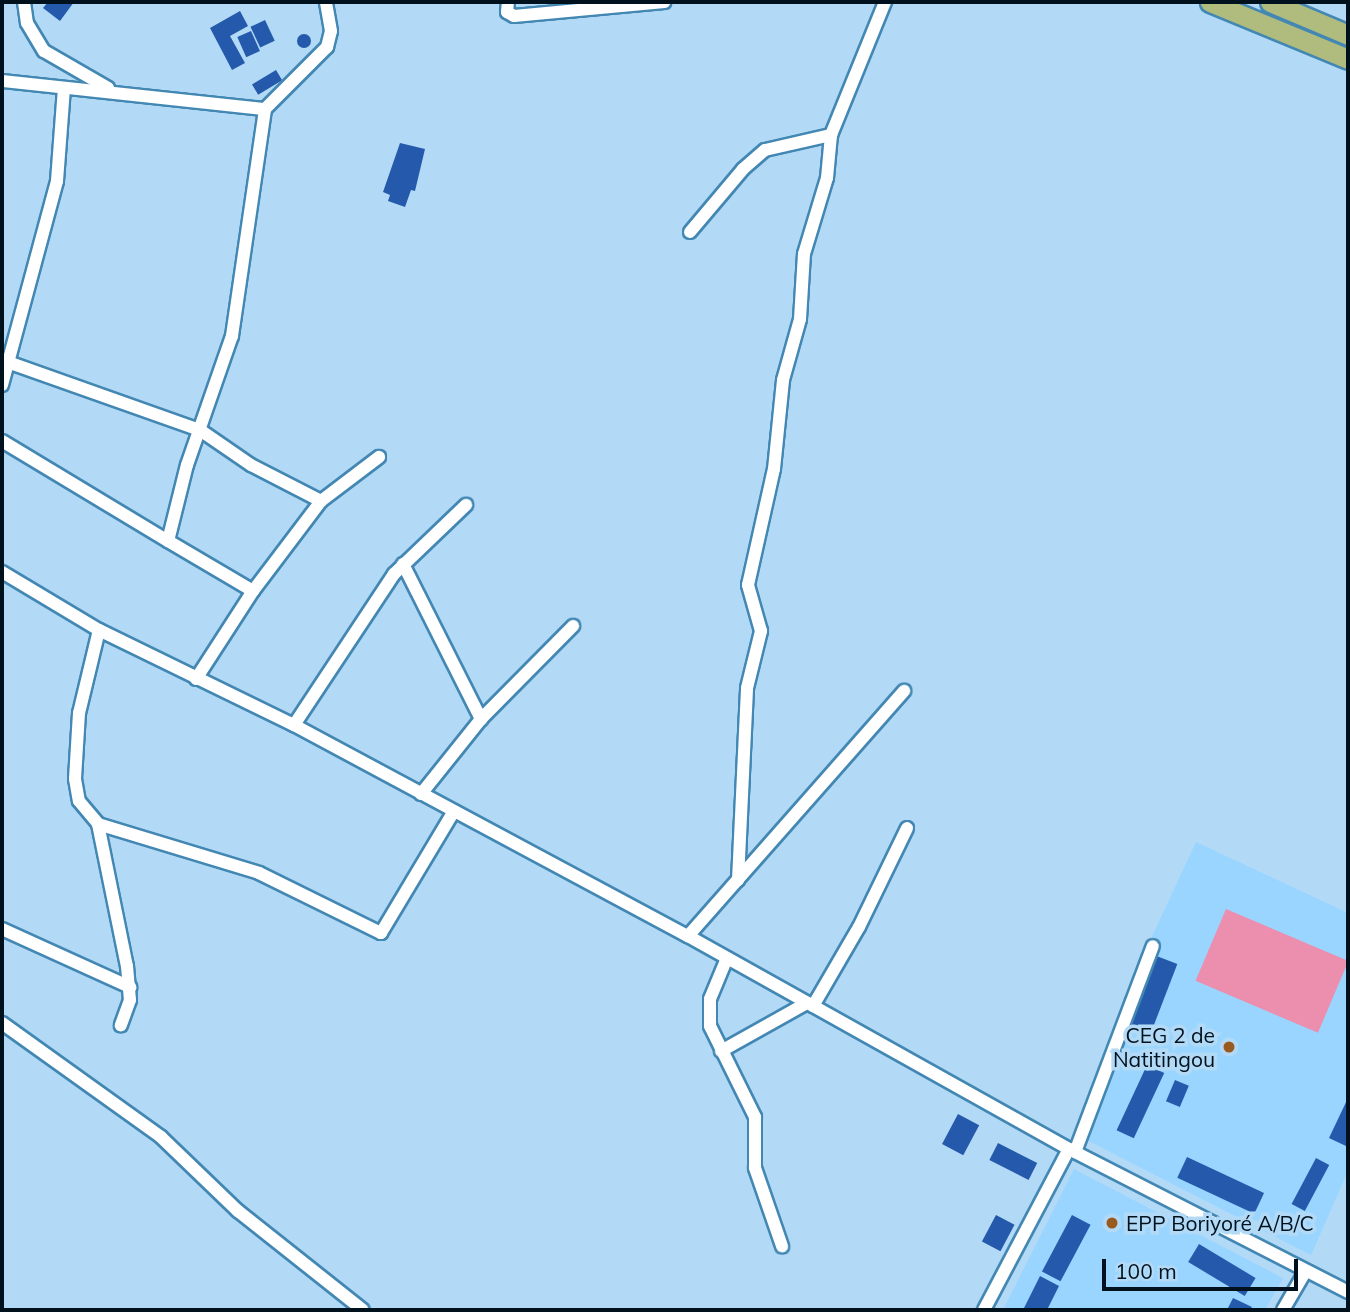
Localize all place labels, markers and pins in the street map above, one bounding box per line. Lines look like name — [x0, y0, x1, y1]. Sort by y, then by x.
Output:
place label: CEG 2 de Natitingou — [1113, 1022, 1215, 1072]
marker: CEG 2 de Natitingou — [1221, 1039, 1237, 1055]
place label: EPP Boriyoré A/B/C — [1126, 1210, 1314, 1236]
marker: EPP Boriyoré A/B/C — [1104, 1215, 1120, 1231]

